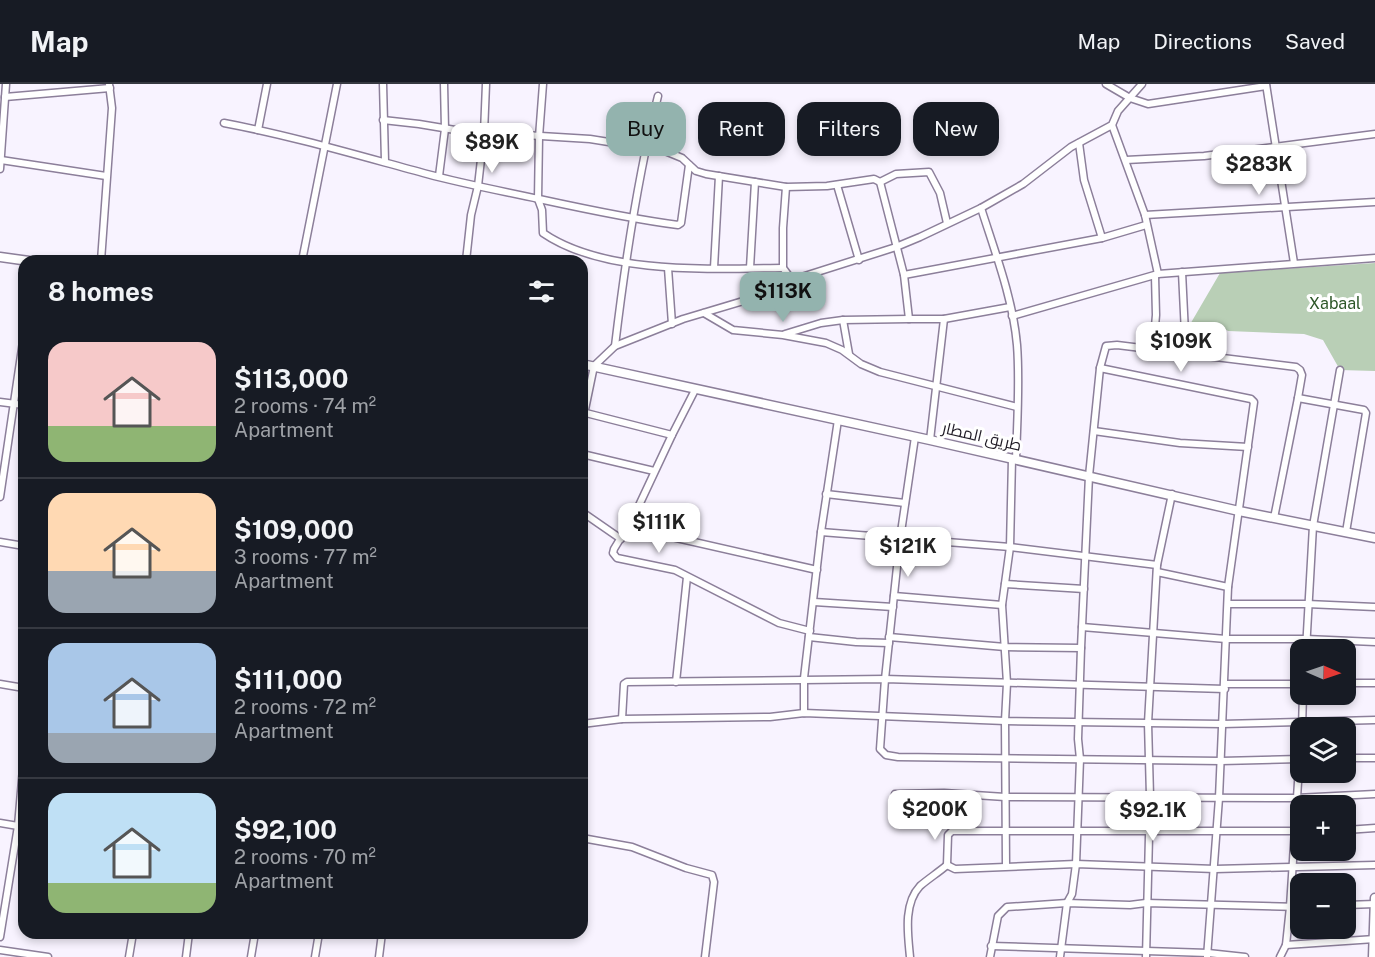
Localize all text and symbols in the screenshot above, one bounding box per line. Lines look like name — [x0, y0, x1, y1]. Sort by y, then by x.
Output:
text: Map — [30, 25, 89, 58]
text: Map — [1078, 29, 1120, 54]
text: Directions — [1153, 29, 1252, 54]
text: Saved — [1285, 29, 1345, 54]
chip: Buy — [606, 102, 686, 156]
chip: Rent — [698, 102, 785, 156]
chip: Filters — [797, 102, 901, 156]
chip: New — [913, 102, 999, 156]
pin: $89K — [456, 123, 528, 174]
text: $89K — [465, 130, 519, 154]
pin: $283K — [1217, 145, 1301, 196]
text: $283K — [1225, 152, 1293, 176]
pin: $113K — [741, 272, 825, 323]
icon: filters — [525, 275, 558, 308]
text: 8 homes — [48, 276, 154, 307]
text: $113K — [754, 279, 812, 303]
park label: Xabaal — [1309, 294, 1361, 313]
pin: $109K — [1139, 322, 1223, 373]
text: $109K — [1150, 329, 1212, 353]
text: $113,000 — [234, 363, 349, 394]
icon: home — [96, 366, 168, 438]
text: 2 rooms · 74 m² — [234, 394, 376, 418]
text: Apartment — [234, 418, 334, 442]
street label: طريق المطار — [939, 418, 1023, 456]
pin: $111K — [617, 503, 701, 554]
text: $111K — [632, 510, 686, 534]
text: $109,000 — [234, 514, 354, 545]
icon: home — [96, 517, 168, 589]
pin: $121K — [866, 527, 950, 578]
text: $121K — [879, 534, 937, 558]
text: 3 rooms · 77 m² — [234, 545, 377, 569]
text: Apartment — [234, 569, 334, 593]
north arrow — [1290, 639, 1356, 705]
map controls — [1290, 639, 1356, 939]
text: $111,000 — [234, 664, 342, 695]
icon: home — [96, 667, 168, 739]
text: 2 rooms · 72 m² — [234, 695, 376, 719]
button: layers — [1290, 717, 1356, 783]
text: Apartment — [234, 719, 334, 743]
pin: $200K — [893, 790, 977, 841]
pin: $92.1K — [1104, 791, 1202, 842]
button: + — [1290, 795, 1356, 861]
text: $200K — [902, 797, 968, 821]
text: $92.1K — [1119, 798, 1187, 822]
text: $92,100 — [234, 814, 337, 845]
icon: home — [96, 817, 168, 889]
text: 2 rooms · 70 m² — [234, 845, 376, 869]
text: Apartment — [234, 869, 334, 893]
button: − — [1290, 873, 1356, 939]

